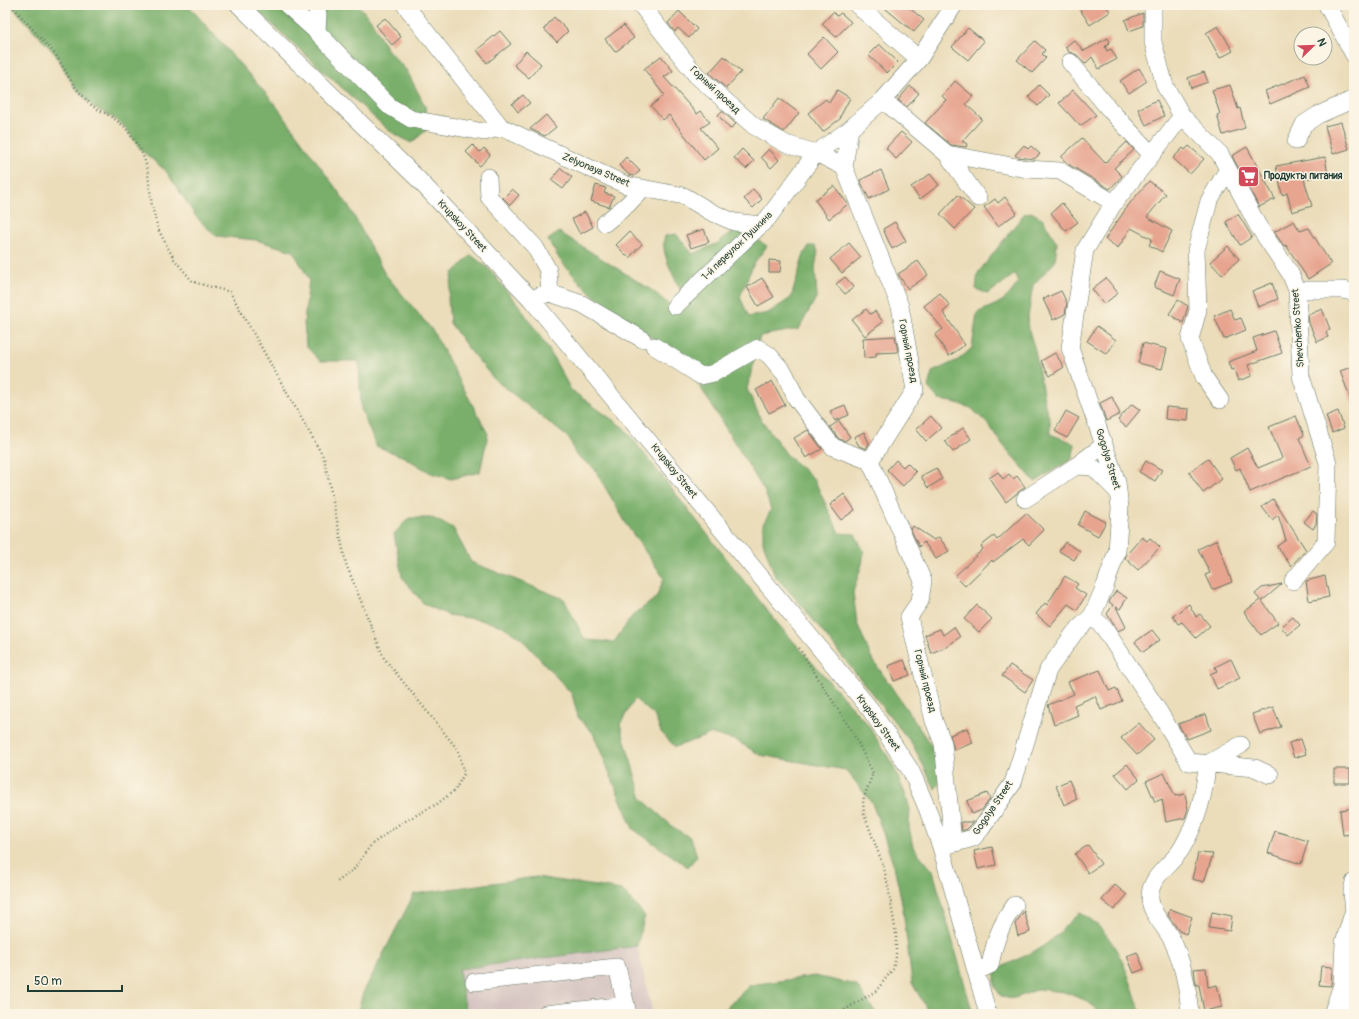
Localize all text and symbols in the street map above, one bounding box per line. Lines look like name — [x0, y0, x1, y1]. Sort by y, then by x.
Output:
north arrow — [1293, 26, 1333, 66]
text: N — [1314, 36, 1329, 49]
street label: Горный проезд — [687, 64, 743, 116]
street label: Zelyonaya Street — [560, 150, 632, 190]
supermarket icon: Продукты питания — [1236, 163, 1262, 189]
place label: Продукты питания — [1264, 170, 1343, 182]
street label: Krupskoy Street — [435, 197, 490, 255]
street label: 1-й переулок Пушкина — [699, 209, 775, 283]
street label: Shevchenko Street — [1289, 287, 1307, 368]
street label: Горный проезд — [896, 318, 920, 384]
street label: Gogolya Street — [1093, 427, 1123, 492]
street label: Krupskoy Street — [648, 441, 700, 502]
street label: Горный проезд — [911, 648, 939, 714]
street label: Krupskoy Street — [853, 692, 903, 754]
street label: Gogolya Street — [970, 778, 1016, 837]
scale bar — [28, 967, 122, 993]
text: 50 m — [34, 974, 62, 989]

